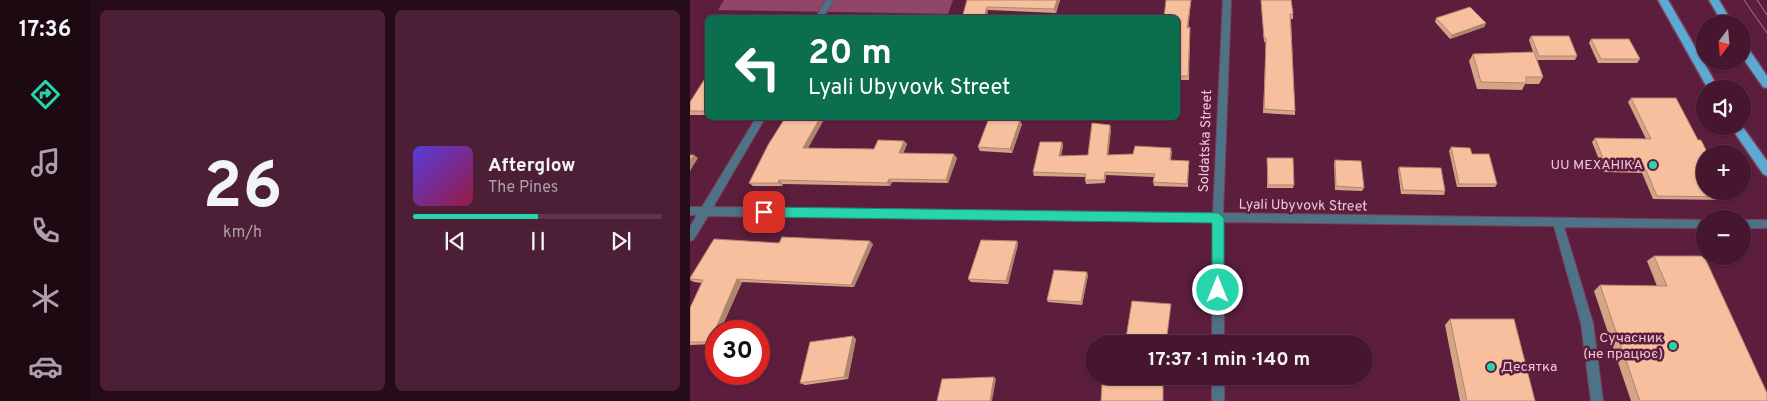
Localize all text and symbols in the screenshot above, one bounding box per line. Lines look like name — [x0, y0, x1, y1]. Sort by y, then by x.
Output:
north arrow — [1696, 15, 1751, 70]
map controls — [1696, 15, 1751, 265]
text: 17:36 — [19, 17, 71, 44]
text: 20 m — [808, 32, 892, 76]
icon: left — [725, 35, 790, 100]
text: Lyali Ubyvovk Street — [808, 75, 1010, 102]
icon: directions — [28, 77, 63, 112]
button: sound — [1696, 80, 1751, 135]
street label: Soldatska Street — [1196, 89, 1216, 193]
icon: music — [28, 145, 63, 180]
button: + — [1696, 145, 1751, 200]
text: 26 — [203, 149, 282, 231]
text: Afterglow — [488, 154, 576, 178]
place label: UU МЕХАНІКА — [1550, 157, 1643, 174]
marker: UU МЕХАНІКА — [1647, 159, 1659, 171]
text: The Pines — [488, 178, 558, 198]
pin — [743, 191, 785, 233]
street label: Lyali Ubyvovk Street — [1238, 196, 1368, 216]
icon: arrive — [750, 198, 778, 226]
button: − — [1696, 210, 1751, 265]
icon: phone — [28, 213, 63, 248]
text: km/h — [223, 223, 262, 243]
icon: previous — [441, 227, 469, 255]
icon: pause — [524, 227, 552, 255]
icon: next — [607, 227, 635, 255]
position arrow — [1191, 263, 1243, 315]
icon: climate — [28, 281, 63, 316]
speed limit sign: 30 — [705, 320, 770, 385]
place label: Сучасник (не працює) — [1583, 330, 1663, 363]
marker: Сучасник (не працює) — [1667, 340, 1679, 352]
text: 17:37 · 1 min · 140 m — [1148, 348, 1310, 372]
icon: car — [28, 349, 63, 384]
place label: Десятка — [1501, 359, 1557, 376]
marker: Десятка — [1485, 361, 1497, 373]

